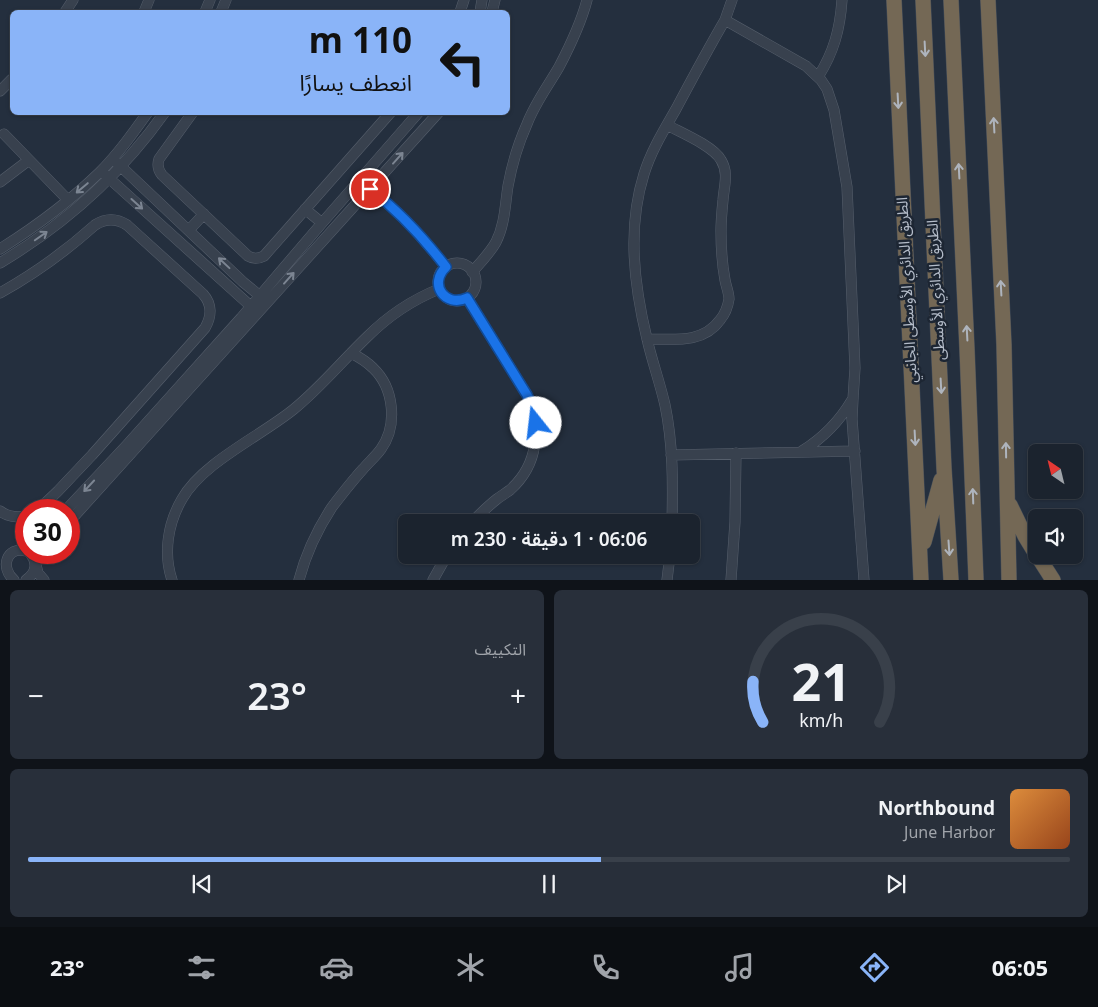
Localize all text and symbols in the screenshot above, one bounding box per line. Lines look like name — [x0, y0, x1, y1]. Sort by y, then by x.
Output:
text: 110 m — [309, 16, 412, 63]
icon: left — [430, 30, 495, 95]
one-way arrow — [920, 40, 930, 56]
text: انعطف يسارًا — [299, 67, 412, 97]
one-way arrow — [894, 93, 903, 109]
one-way arrow — [989, 118, 998, 134]
one-way arrow — [392, 151, 404, 164]
one-way arrow — [954, 163, 963, 179]
pin — [349, 168, 391, 210]
icon: arrive — [356, 175, 384, 203]
one-way arrow — [75, 183, 88, 194]
street label: الطريق الدائري الأوسطى الجانبي — [891, 196, 923, 384]
one-way arrow — [130, 198, 143, 210]
street label: الطريق الدائري الأوسطى — [921, 219, 951, 361]
one-way arrow — [34, 231, 48, 241]
one-way arrow — [217, 257, 230, 269]
one-way arrow — [283, 271, 295, 284]
one-way arrow — [996, 280, 1006, 296]
one-way arrow — [962, 326, 971, 342]
one-way arrow — [936, 378, 945, 394]
position arrow — [509, 396, 561, 448]
one-way arrow — [910, 430, 919, 446]
one-way arrow — [1001, 442, 1011, 458]
north arrow — [1028, 444, 1082, 499]
map controls — [1028, 444, 1083, 564]
one-way arrow — [83, 479, 95, 492]
one-way arrow — [968, 488, 978, 504]
speed limit sign: 30 — [15, 499, 80, 564]
button: sound — [1028, 509, 1083, 564]
text: 06:06 · 1 دقيقة · 230 m — [451, 526, 647, 552]
one-way arrow — [945, 540, 954, 556]
text: التكييف — [474, 638, 526, 660]
text: 21 — [791, 645, 851, 716]
text: 23° — [247, 669, 307, 721]
text: − — [28, 676, 44, 714]
text: + — [510, 676, 526, 714]
text: km/h — [799, 708, 843, 732]
text: Northbound — [878, 795, 995, 821]
text: June Harbor — [904, 821, 995, 843]
icon: previous — [188, 870, 216, 898]
icon: pause — [535, 870, 563, 898]
icon: next — [882, 870, 910, 898]
icon: filters — [184, 950, 219, 985]
icon: car — [319, 950, 354, 985]
icon: climate — [453, 950, 488, 985]
icon: phone — [588, 950, 623, 985]
icon: music — [722, 950, 757, 985]
icon: directions — [857, 950, 892, 985]
text: 23° — [50, 952, 84, 982]
text: 06:05 — [992, 952, 1048, 982]

